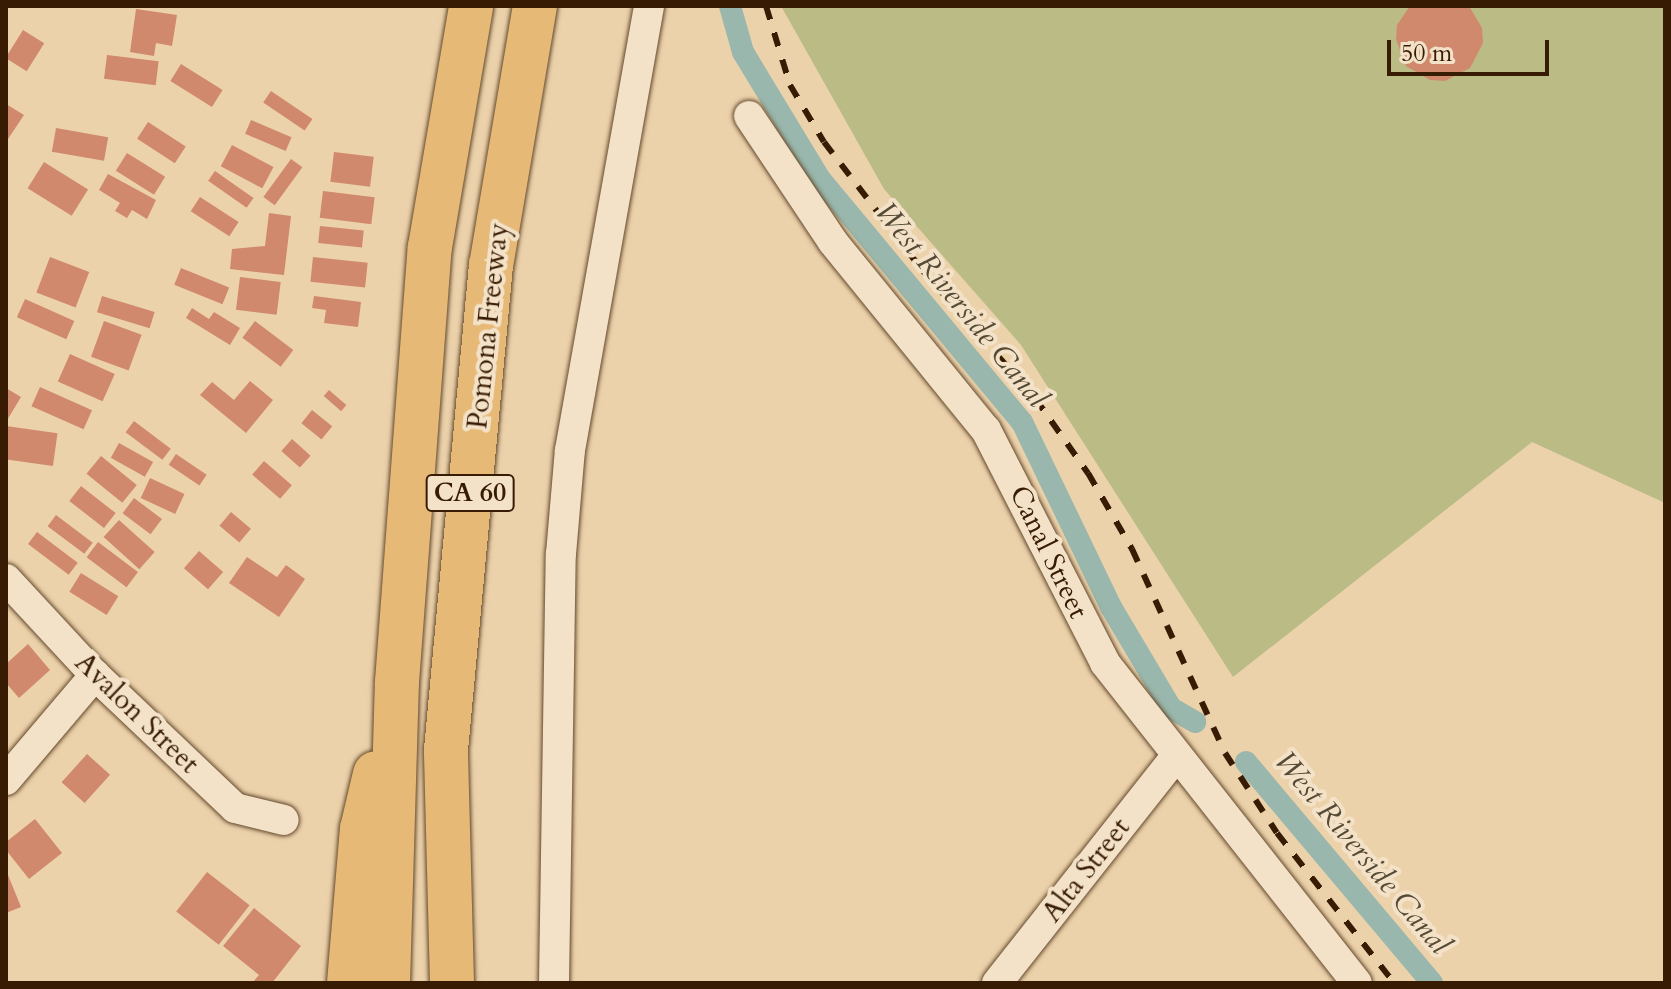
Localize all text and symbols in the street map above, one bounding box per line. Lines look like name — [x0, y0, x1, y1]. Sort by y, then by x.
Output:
scale bar — [1391, 24, 1553, 74]
text: 50 m — [1401, 37, 1452, 70]
water label: West Riverside Canal — [867, 195, 1055, 415]
street label: Pomona Freeway — [460, 221, 516, 431]
road number: CA 60 — [424, 471, 516, 515]
street label: Canal Street — [1002, 480, 1096, 624]
street label: Avalon Street — [68, 646, 206, 780]
water label: West Riverside Canal — [1266, 744, 1458, 962]
street label: Alta Street — [1035, 811, 1137, 929]

